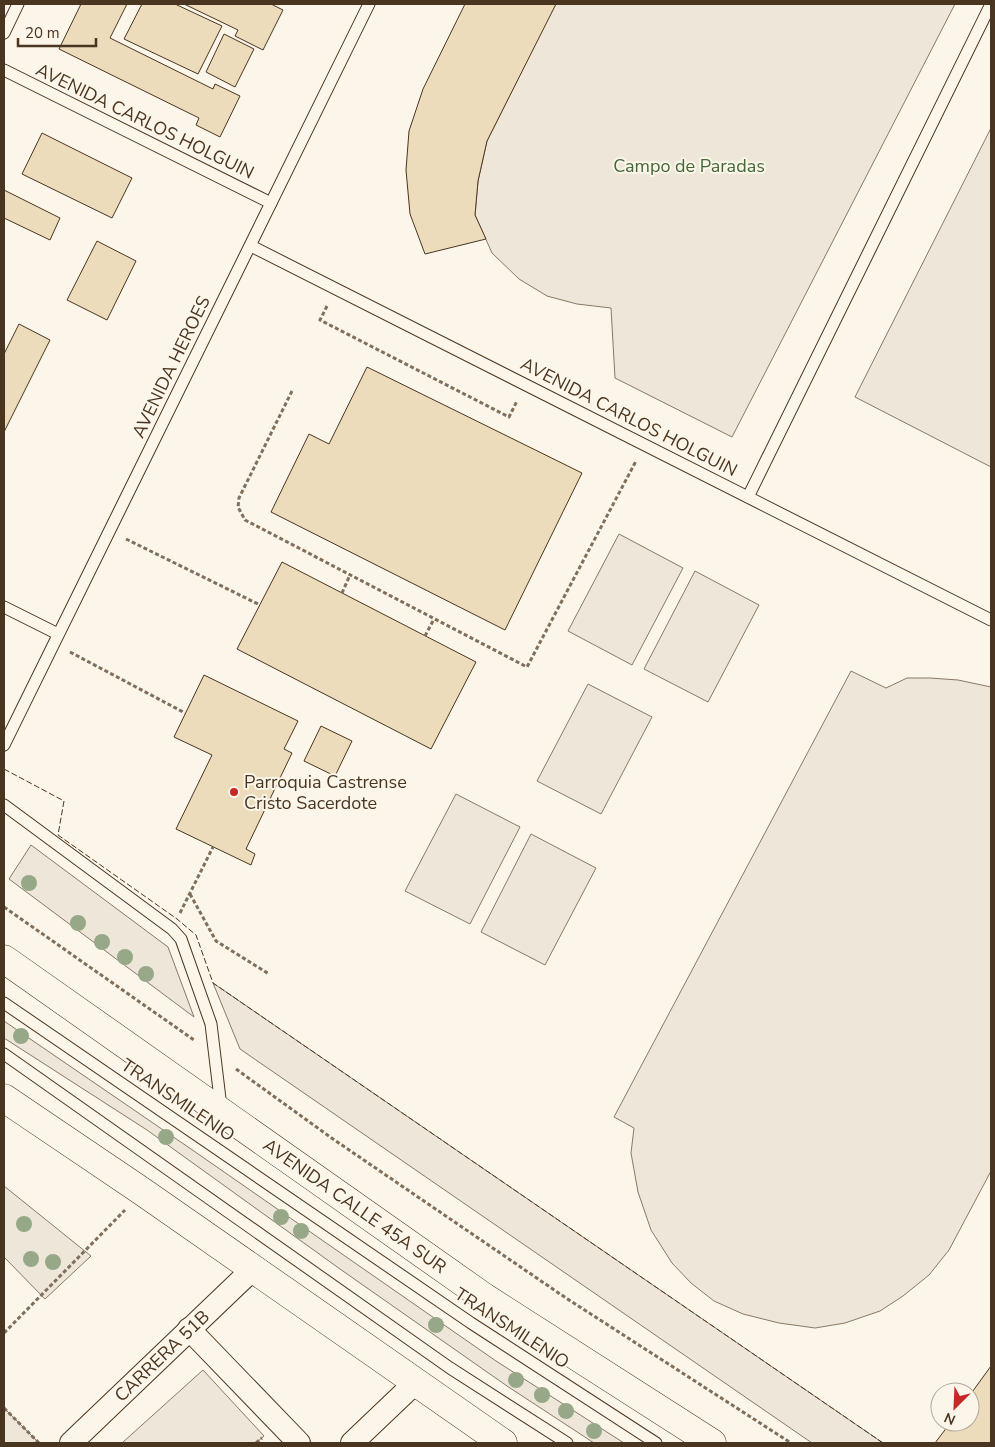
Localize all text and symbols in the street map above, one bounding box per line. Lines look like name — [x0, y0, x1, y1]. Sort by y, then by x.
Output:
scale bar — [18, 15, 95, 47]
text: 20 m — [25, 23, 60, 43]
street label: AVENIDA CARLOS HOLGUIN — [32, 58, 258, 184]
park label: Campo de Paradas — [613, 154, 765, 178]
street label: AVENIDA HEROES — [126, 292, 216, 442]
street label: AVENIDA CARLOS HOLGUIN — [517, 352, 741, 482]
place label: Parroquia Castrense Cristo Sacerdote — [244, 770, 407, 815]
marker: Parroquia Castrense Cristo Sacerdote — [228, 786, 240, 798]
street label: TRANSMILENIO — [116, 1053, 240, 1147]
street label: AVENIDA CALLE 45A SUR — [258, 1133, 451, 1279]
street label: TRANSMILENIO — [450, 1282, 574, 1374]
street label: CARRERA 51B — [109, 1305, 215, 1407]
north arrow — [930, 1382, 980, 1432]
text: N — [941, 1408, 959, 1429]

